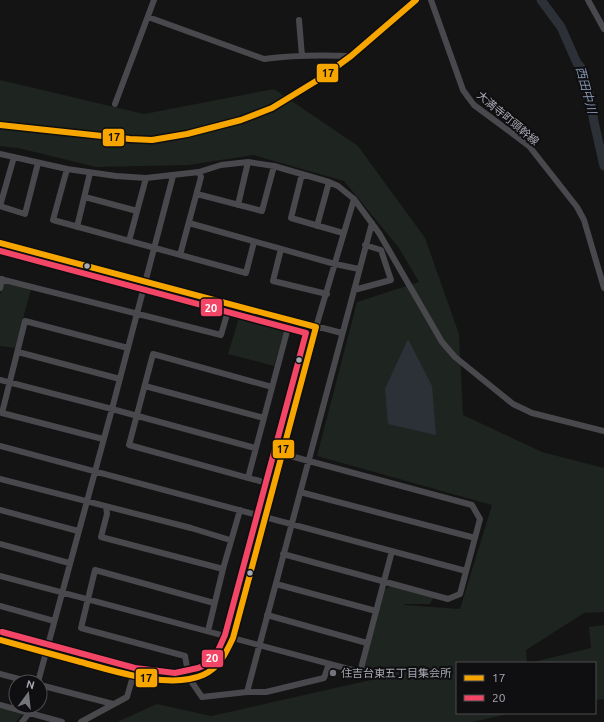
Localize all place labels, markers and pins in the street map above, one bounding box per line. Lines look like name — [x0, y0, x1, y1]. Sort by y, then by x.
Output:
unlabelled marker — [82, 261, 92, 271]
unlabelled marker — [294, 355, 304, 365]
unlabelled marker — [245, 568, 255, 578]
place label: 住吉台東五丁目集会所 — [341, 667, 452, 679]
marker: 住吉台東五丁目集会所 — [328, 668, 338, 678]

